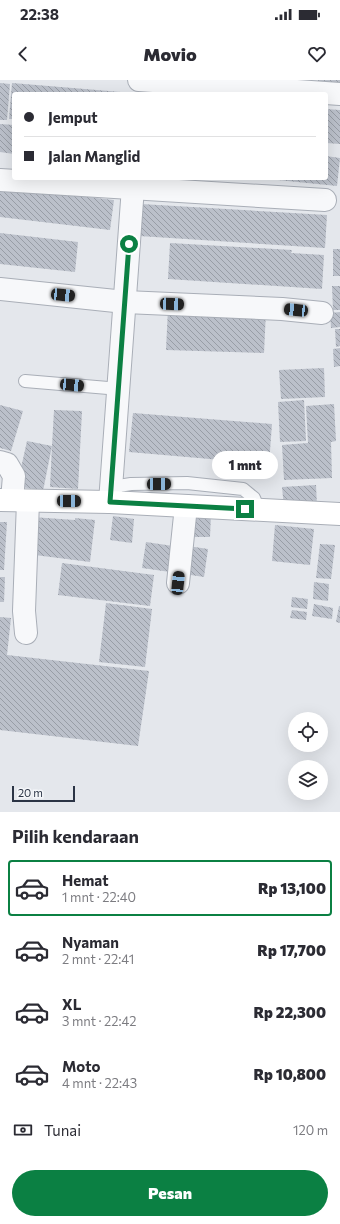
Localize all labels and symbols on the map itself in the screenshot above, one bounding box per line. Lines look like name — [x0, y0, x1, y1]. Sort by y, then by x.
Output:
route start — [120, 235, 138, 253]
car — [50, 288, 76, 302]
car — [160, 298, 184, 310]
car — [283, 303, 309, 317]
car — [60, 378, 84, 392]
callout: 1 mnt — [212, 451, 278, 479]
car — [147, 478, 171, 490]
car — [57, 495, 81, 507]
route end — [236, 500, 254, 518]
car — [171, 570, 185, 596]
scale bar — [12, 784, 75, 803]

